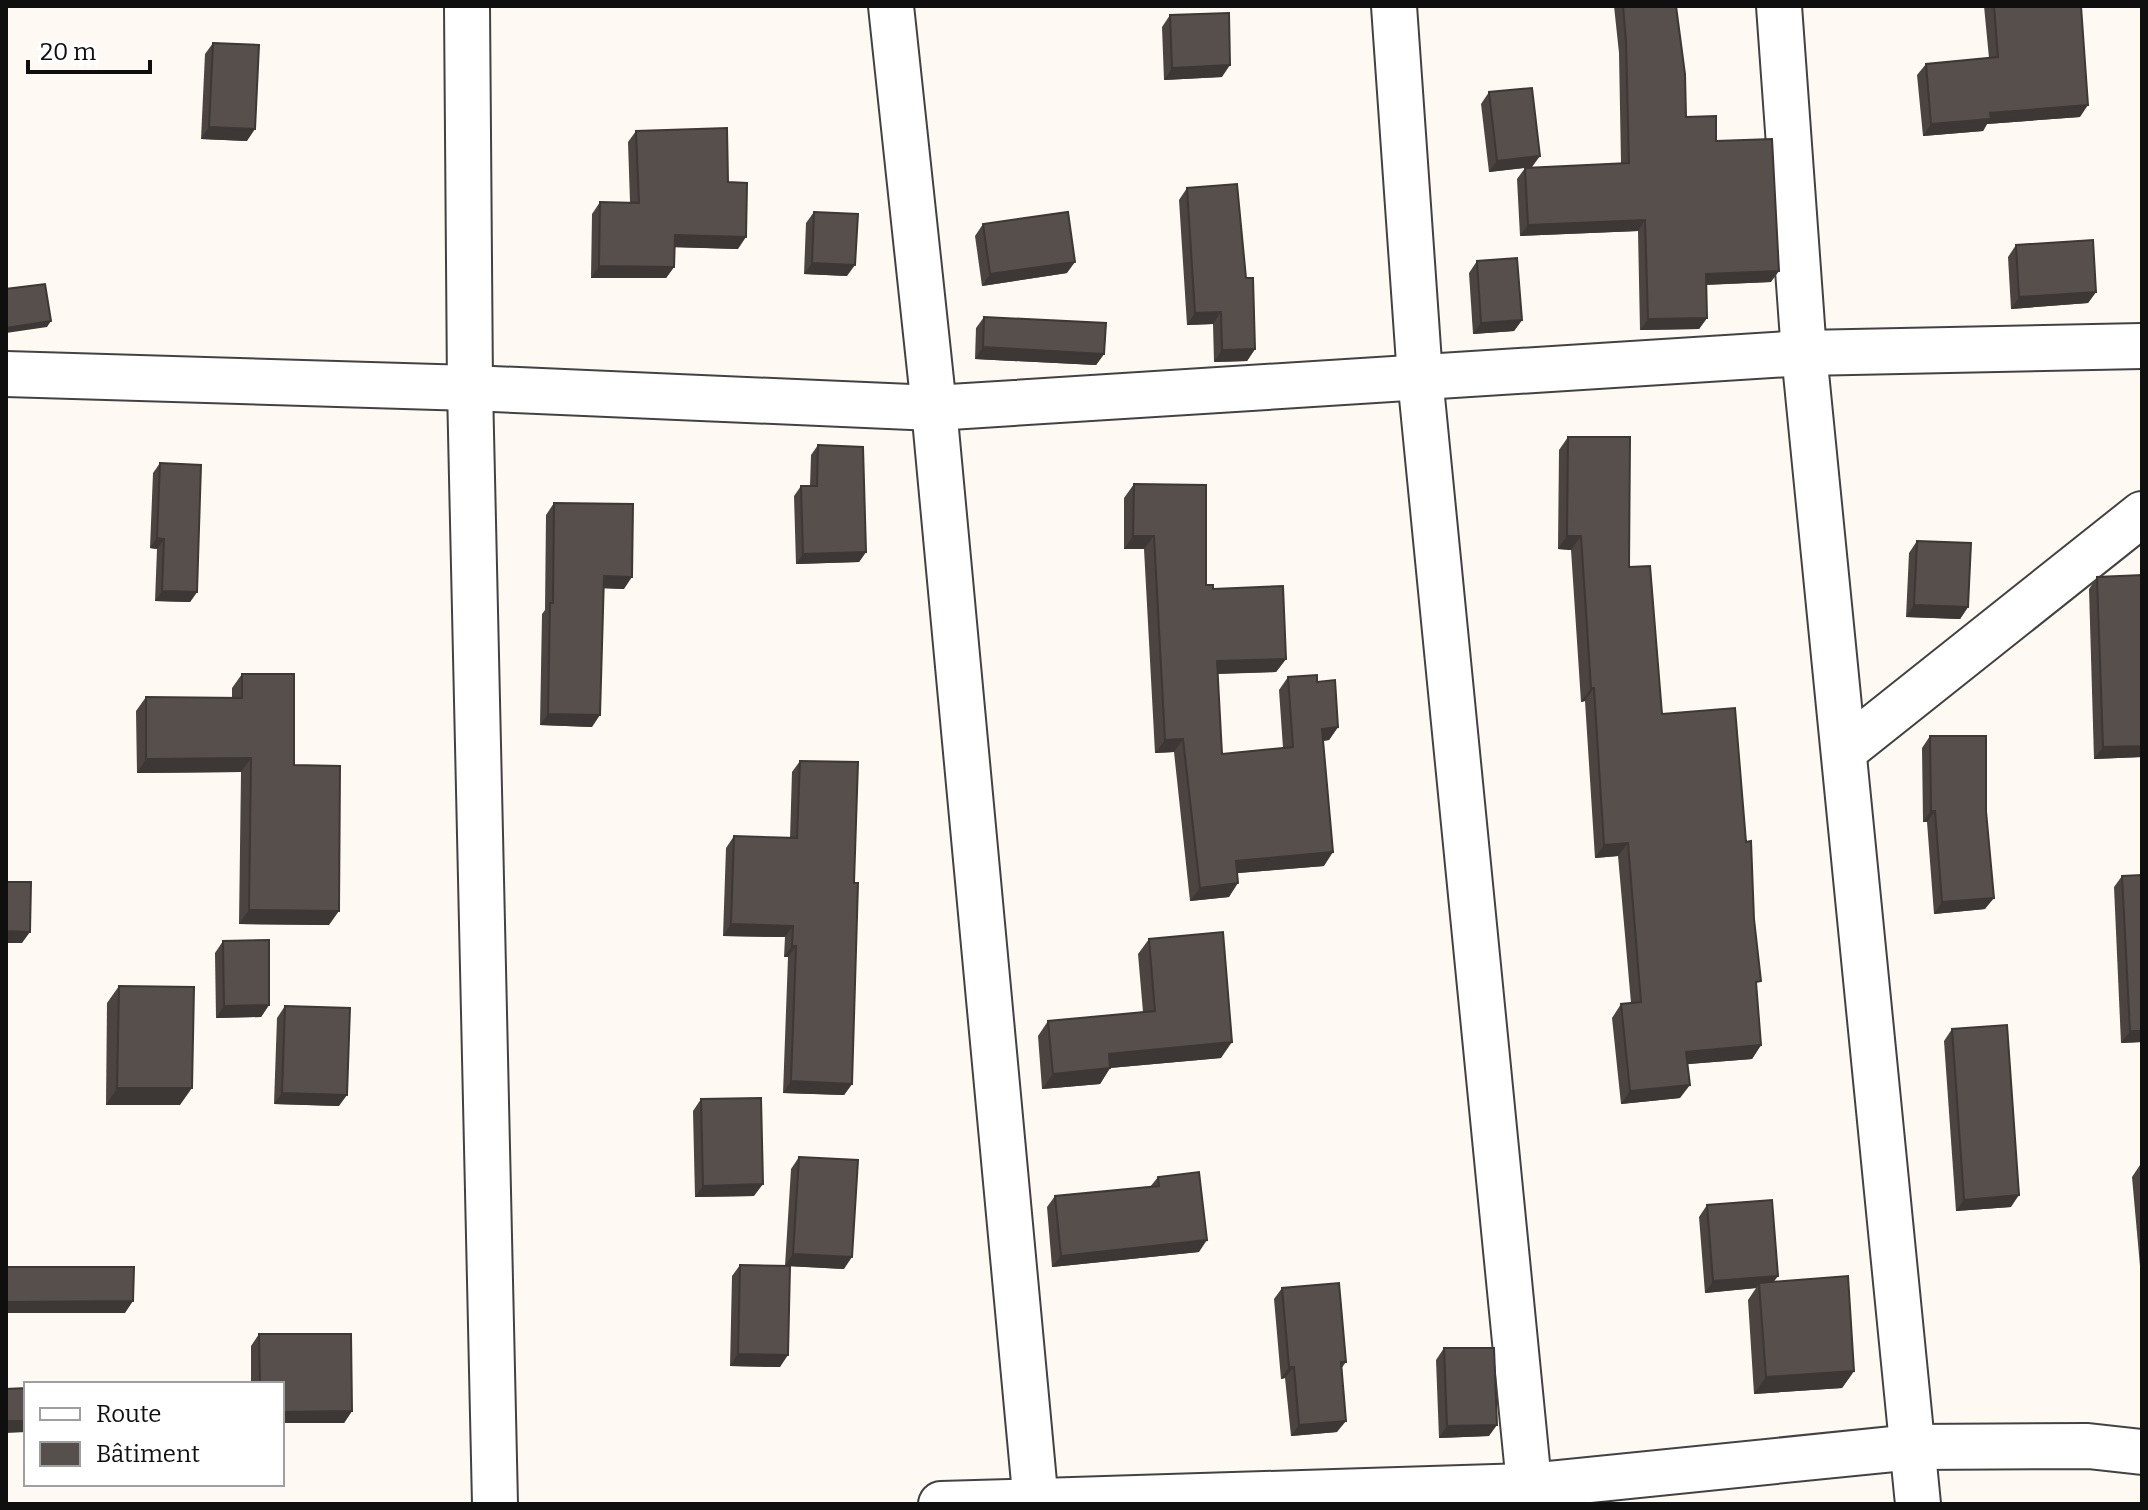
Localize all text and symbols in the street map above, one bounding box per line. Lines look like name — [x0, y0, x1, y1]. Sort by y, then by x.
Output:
scale bar — [28, 24, 150, 74]
text: 20 m — [40, 38, 96, 66]
legend — [24, 1382, 284, 1486]
text: Route — [96, 1400, 161, 1428]
text: Bâtiment — [96, 1440, 200, 1468]

